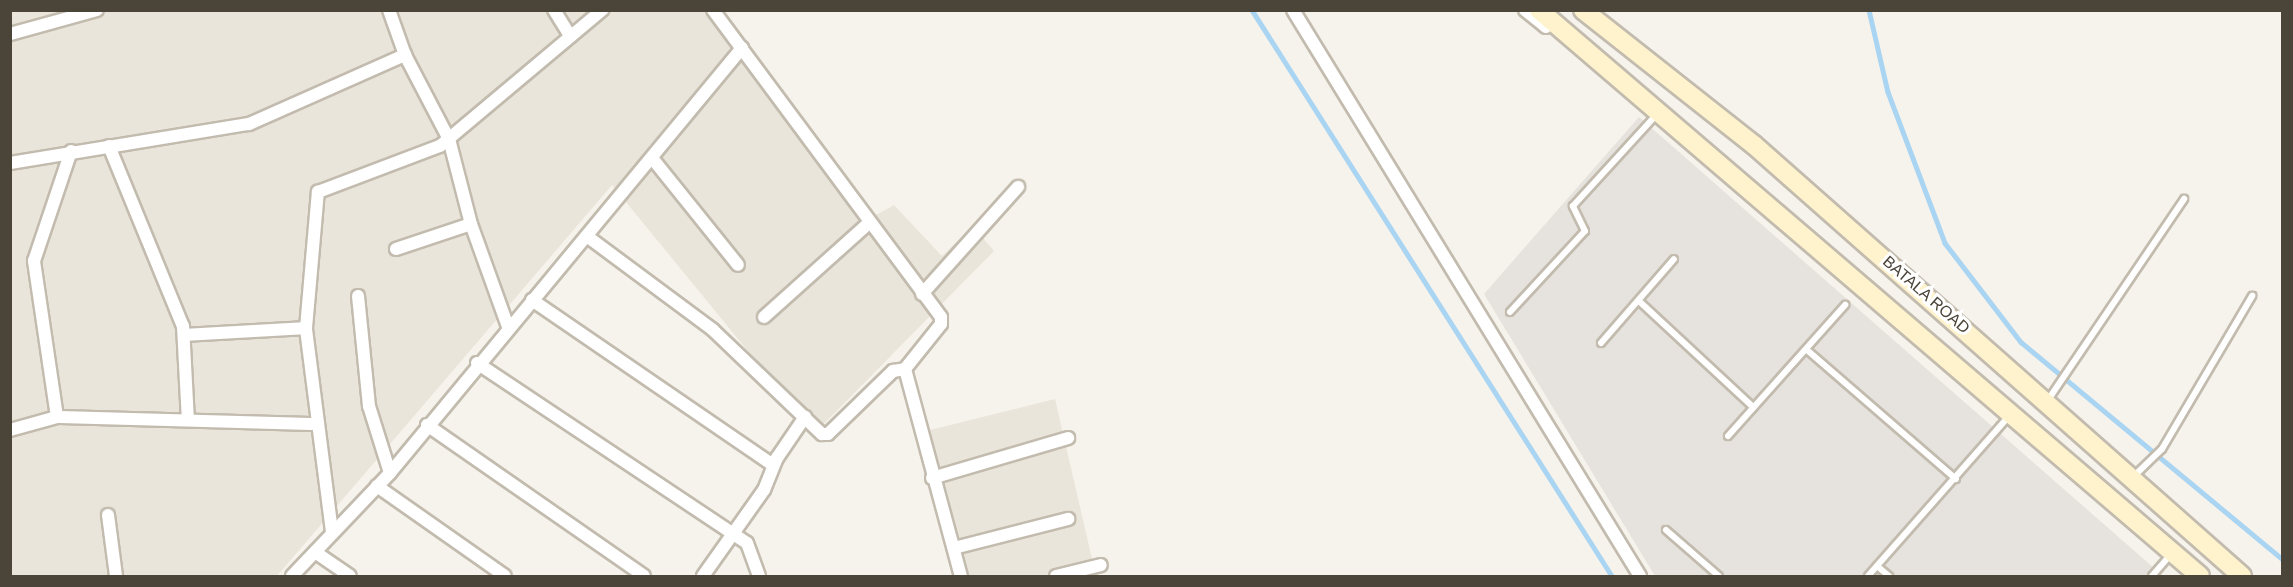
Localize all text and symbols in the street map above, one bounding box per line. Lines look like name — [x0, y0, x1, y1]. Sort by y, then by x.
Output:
street label: BATALA ROAD — [1878, 252, 1974, 338]

